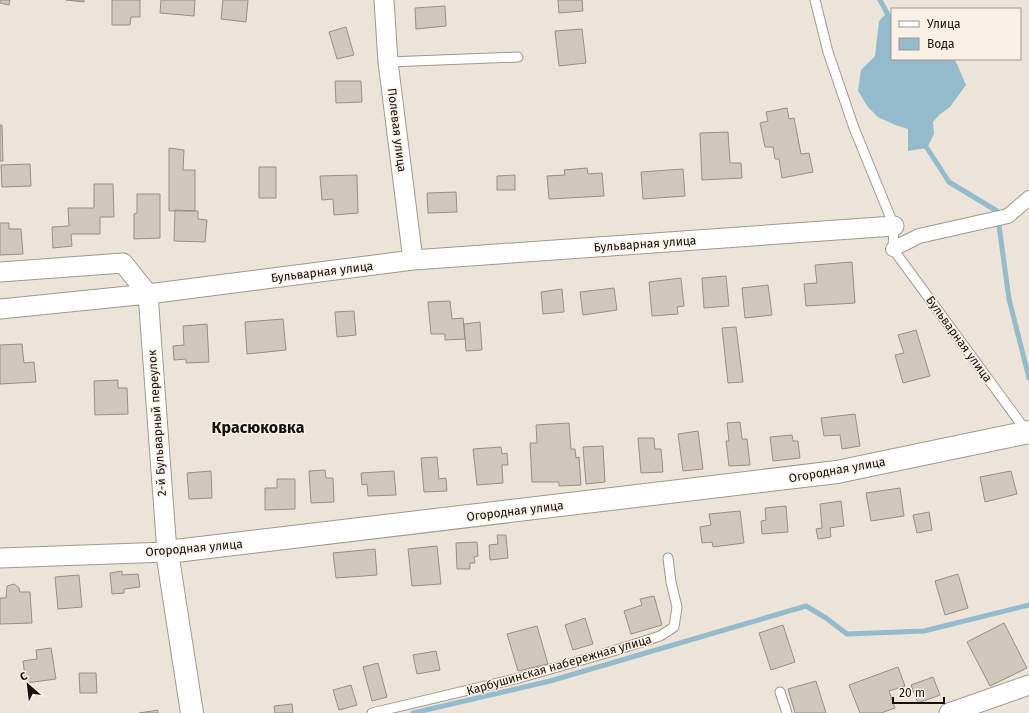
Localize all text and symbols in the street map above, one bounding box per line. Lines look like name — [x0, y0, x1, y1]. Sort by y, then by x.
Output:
legend — [891, 8, 1021, 60]
text: Улица — [927, 17, 961, 31]
text: Вода — [927, 37, 954, 51]
street label: Полевая улица — [385, 87, 409, 173]
street label: Бульварная улица — [593, 233, 697, 255]
street label: Бульварная улица — [270, 259, 374, 285]
street label: Бульварная улица — [923, 293, 995, 385]
street label: 2-й Бульварный переулок — [145, 349, 169, 497]
district label: Красюковка — [212, 418, 305, 437]
street label: Огородная улица — [788, 455, 886, 485]
street label: Огородная улица — [466, 498, 564, 524]
street label: Огородная улица — [145, 537, 243, 559]
street label: Карбушинская набережная улица — [465, 632, 653, 698]
north arrow — [8, 665, 48, 705]
text: С — [18, 669, 30, 684]
scale bar — [893, 679, 944, 705]
text: 20 m — [899, 686, 925, 700]

